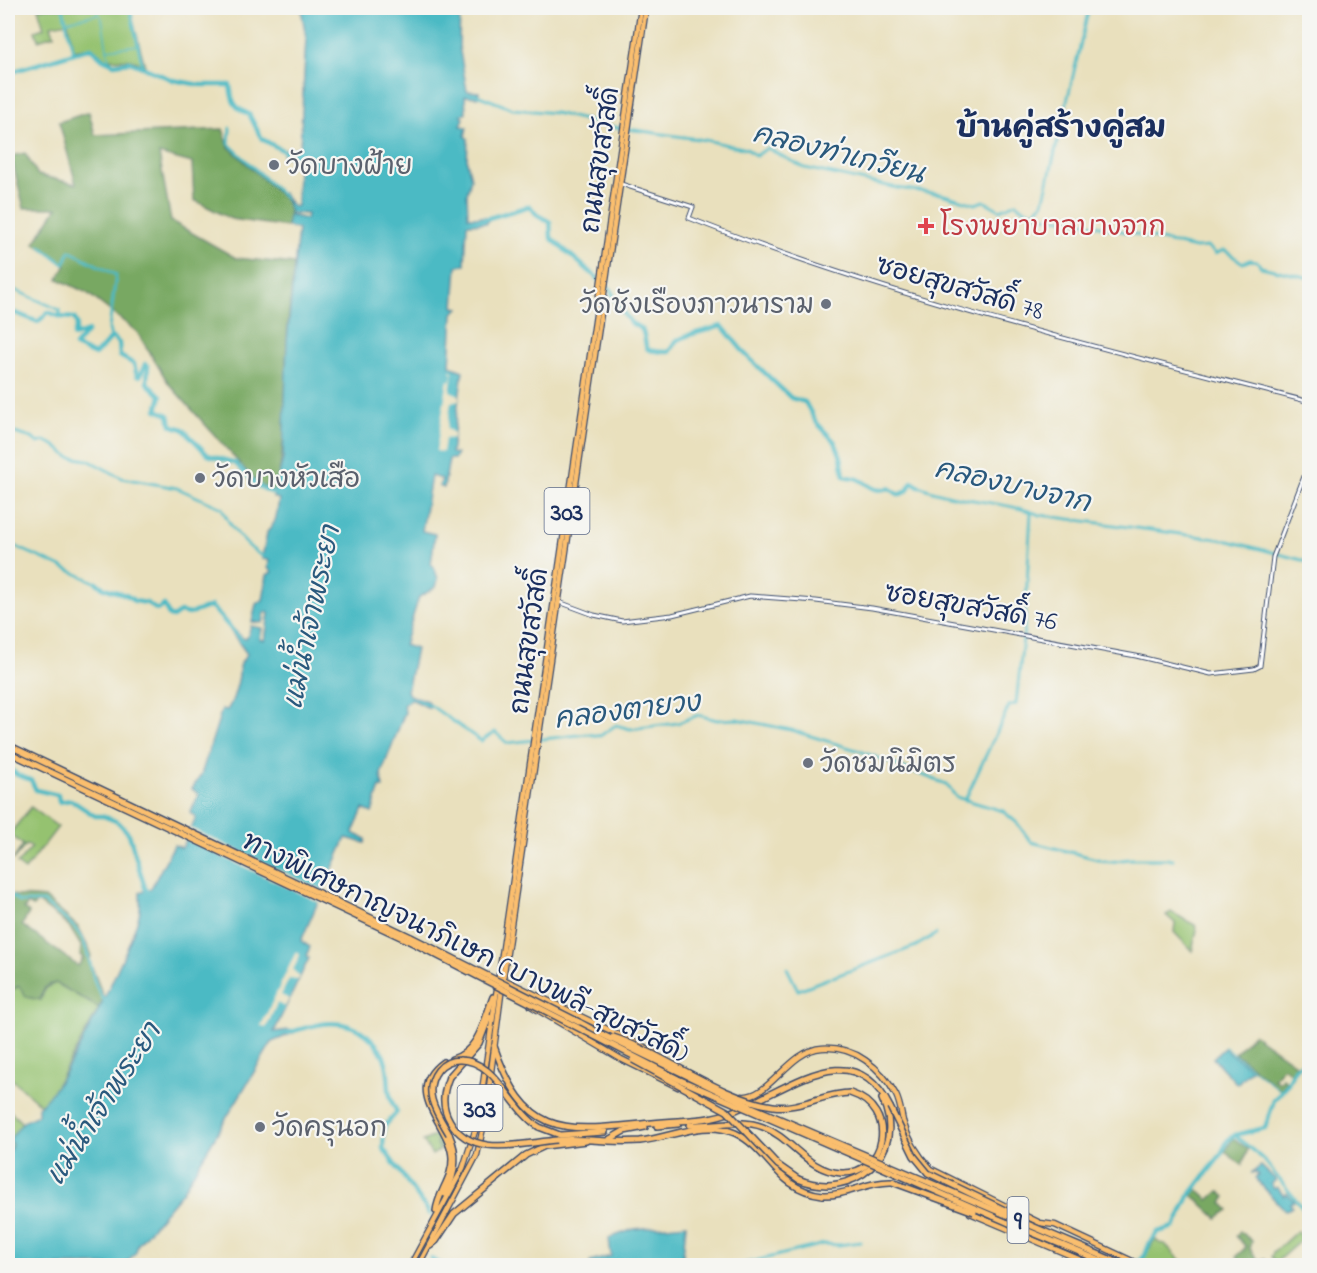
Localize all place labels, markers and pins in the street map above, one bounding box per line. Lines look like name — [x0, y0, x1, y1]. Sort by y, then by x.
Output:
place label: วัดบางฝ้าย — [286, 148, 413, 187]
marker: วัดบางฝ้าย — [267, 158, 281, 172]
place label: โรงพยาบาลบางจาก — [940, 208, 1165, 248]
marker: โรงพยาบาลบางจาก — [917, 217, 935, 235]
place label: วัดชังเรืองภาวนาราม — [580, 287, 814, 326]
marker: วัดชังเรืองภาวนาราม — [819, 297, 833, 311]
place label: วัดบางหัวเสือ — [212, 461, 360, 500]
marker: วัดบางหัวเสือ — [193, 471, 207, 485]
place label: วัดชมนิมิตร — [820, 746, 956, 785]
marker: วัดชมนิมิตร — [801, 756, 815, 770]
place label: วัดครุนอก — [272, 1110, 387, 1149]
marker: วัดครุนอก — [253, 1120, 267, 1134]

